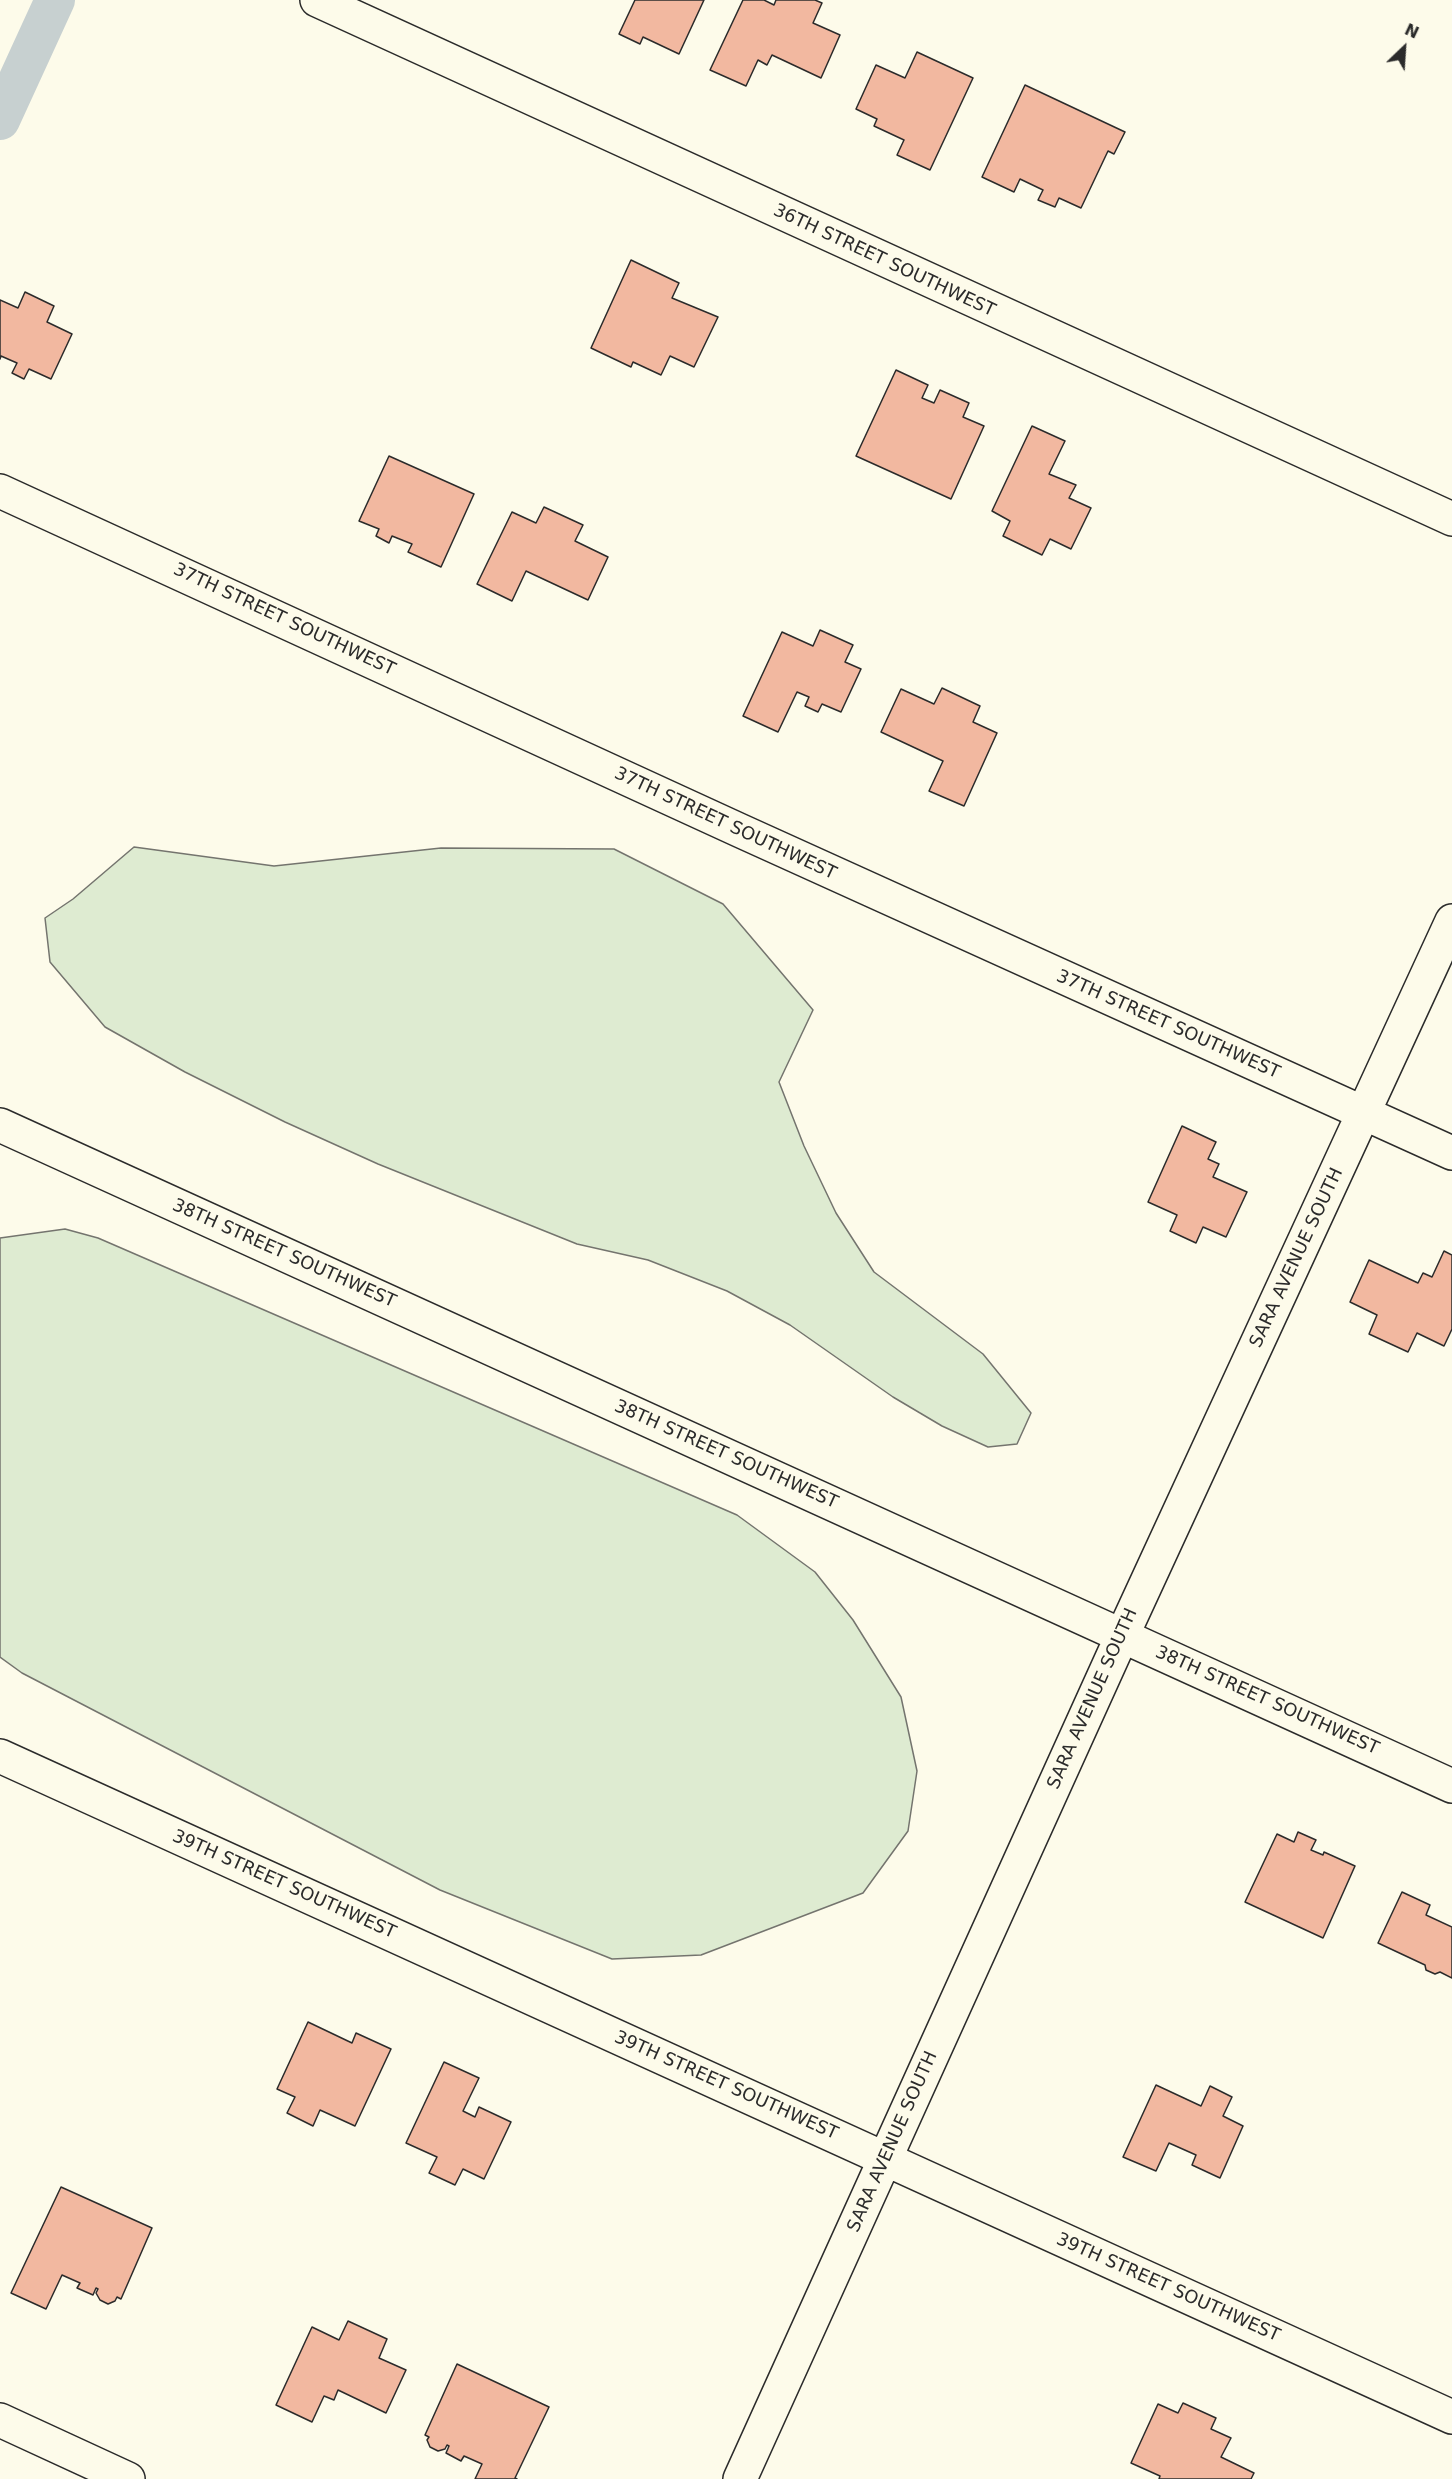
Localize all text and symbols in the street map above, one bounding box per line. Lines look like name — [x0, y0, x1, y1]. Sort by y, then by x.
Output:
north arrow — [1374, 18, 1434, 78]
text: N — [1402, 20, 1422, 43]
street label: 36TH STREET SOUTHWEST — [770, 200, 998, 322]
street label: 37TH STREET SOUTHWEST — [170, 559, 398, 681]
street label: 37TH STREET SOUTHWEST — [611, 763, 839, 885]
street label: 37TH STREET SOUTHWEST — [1053, 966, 1283, 1084]
street label: SARA AVENUE SOUTH — [1246, 1165, 1348, 1351]
street label: 38TH STREET SOUTHWEST — [169, 1195, 399, 1313]
street label: 38TH STREET SOUTHWEST — [611, 1396, 841, 1514]
street label: SARA AVENUE SOUTH — [1043, 1605, 1143, 1793]
street label: 38TH STREET SOUTHWEST — [1152, 1642, 1382, 1760]
street label: 39TH STREET SOUTHWEST — [169, 1826, 399, 1944]
street label: 39TH STREET SOUTHWEST — [611, 2027, 841, 2145]
street label: SARA AVENUE SOUTH — [843, 2048, 943, 2236]
street label: 39TH STREET SOUTHWEST — [1053, 2229, 1283, 2347]

